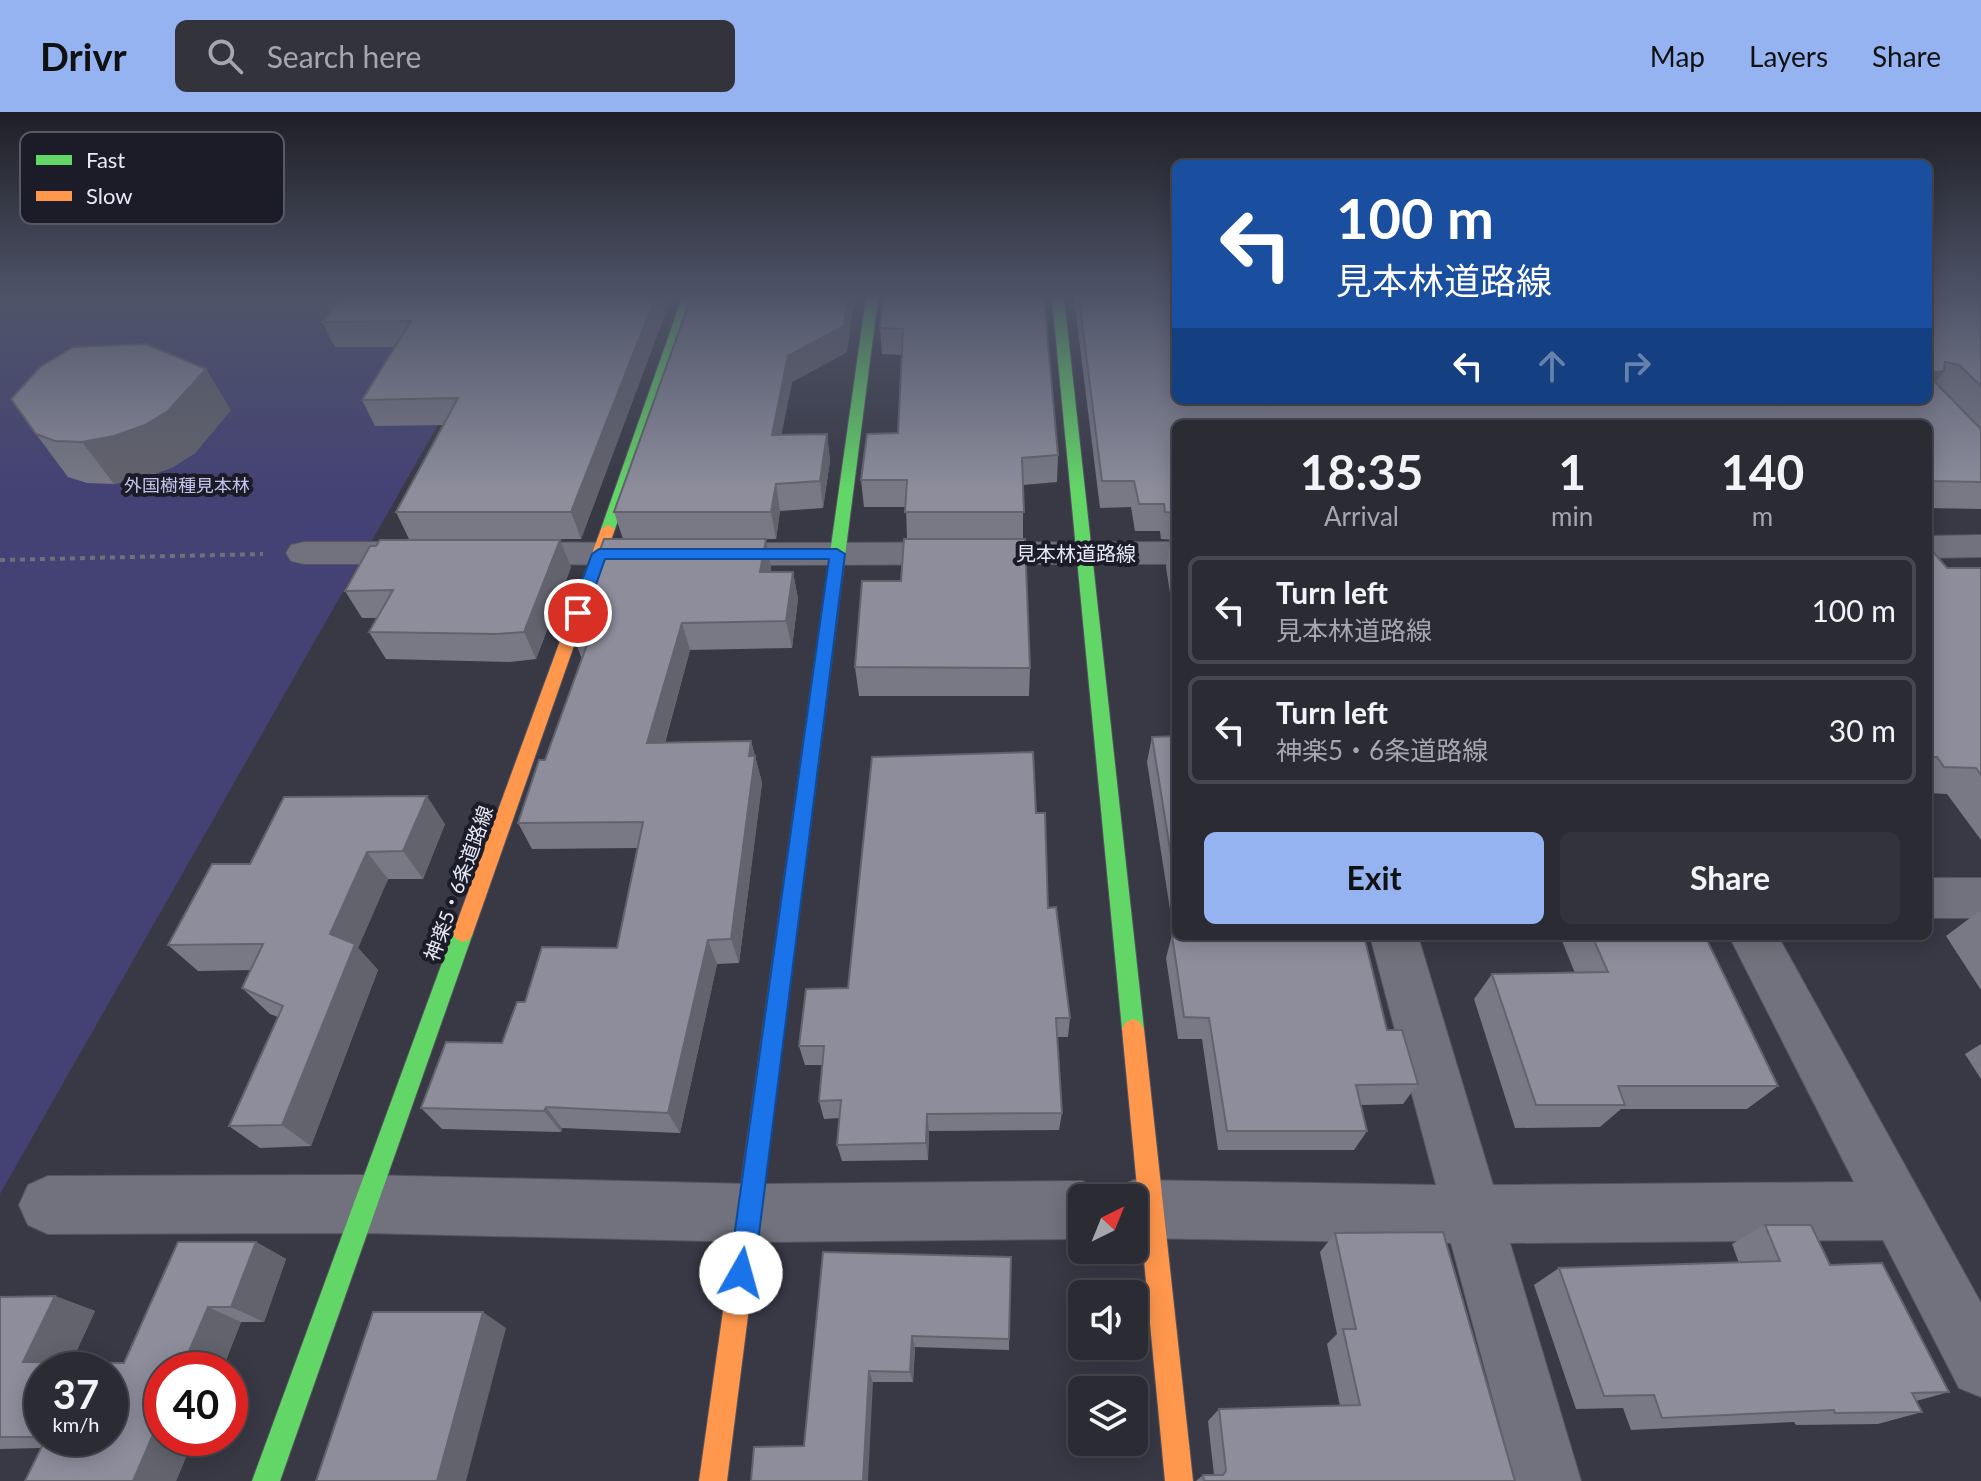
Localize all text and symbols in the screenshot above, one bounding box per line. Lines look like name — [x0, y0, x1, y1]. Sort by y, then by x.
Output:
search box — [175, 20, 735, 92]
text: Drivr — [40, 33, 127, 79]
icon: search — [203, 34, 247, 78]
text: Search here — [267, 38, 421, 74]
text: Map — [1650, 39, 1705, 73]
text: Layers — [1749, 39, 1828, 73]
text: Share — [1872, 39, 1941, 73]
legend — [20, 132, 284, 224]
text: Fast — [86, 146, 125, 173]
text: Slow — [86, 182, 133, 209]
text: 100 m — [1336, 184, 1494, 251]
icon: left — [1204, 192, 1308, 296]
text: 見本林道路線 — [1336, 258, 1552, 302]
icon: left — [1446, 344, 1490, 388]
icon: ahead — [1530, 344, 1574, 388]
icon: right — [1614, 344, 1658, 388]
text: 18:35 — [1300, 443, 1423, 500]
text: 1 — [1558, 443, 1586, 500]
text: 140 — [1721, 443, 1804, 500]
park label: 外国樹種見本林 — [124, 474, 250, 496]
text: Arrival — [1324, 500, 1399, 532]
text: min — [1551, 500, 1593, 532]
text: m — [1752, 500, 1773, 532]
street label: 見本林道路線 — [1016, 541, 1136, 565]
text: Turn left — [1276, 574, 1388, 610]
pin — [544, 579, 612, 647]
icon: left — [1208, 588, 1252, 632]
icon: arrive — [556, 591, 600, 635]
text: 100 m — [1811, 592, 1896, 628]
text: 見本林道路線 — [1276, 614, 1432, 646]
text: Turn left — [1276, 694, 1388, 730]
icon: left — [1208, 708, 1252, 752]
text: 30 m — [1829, 712, 1896, 748]
text: 神楽5・6条道路線 — [1276, 734, 1488, 766]
street label: 神楽5・6条道路線 — [419, 802, 497, 964]
button: Exit — [1204, 832, 1544, 924]
button: Share — [1560, 832, 1900, 924]
north arrow — [1068, 1184, 1148, 1264]
map controls — [1068, 1184, 1148, 1456]
position arrow — [699, 1231, 783, 1315]
button: sound — [1068, 1280, 1148, 1360]
speed limit sign: 40 — [144, 1352, 248, 1456]
text: 37 — [53, 1370, 99, 1418]
button: layers — [1068, 1376, 1148, 1456]
text: km/h — [53, 1412, 99, 1436]

